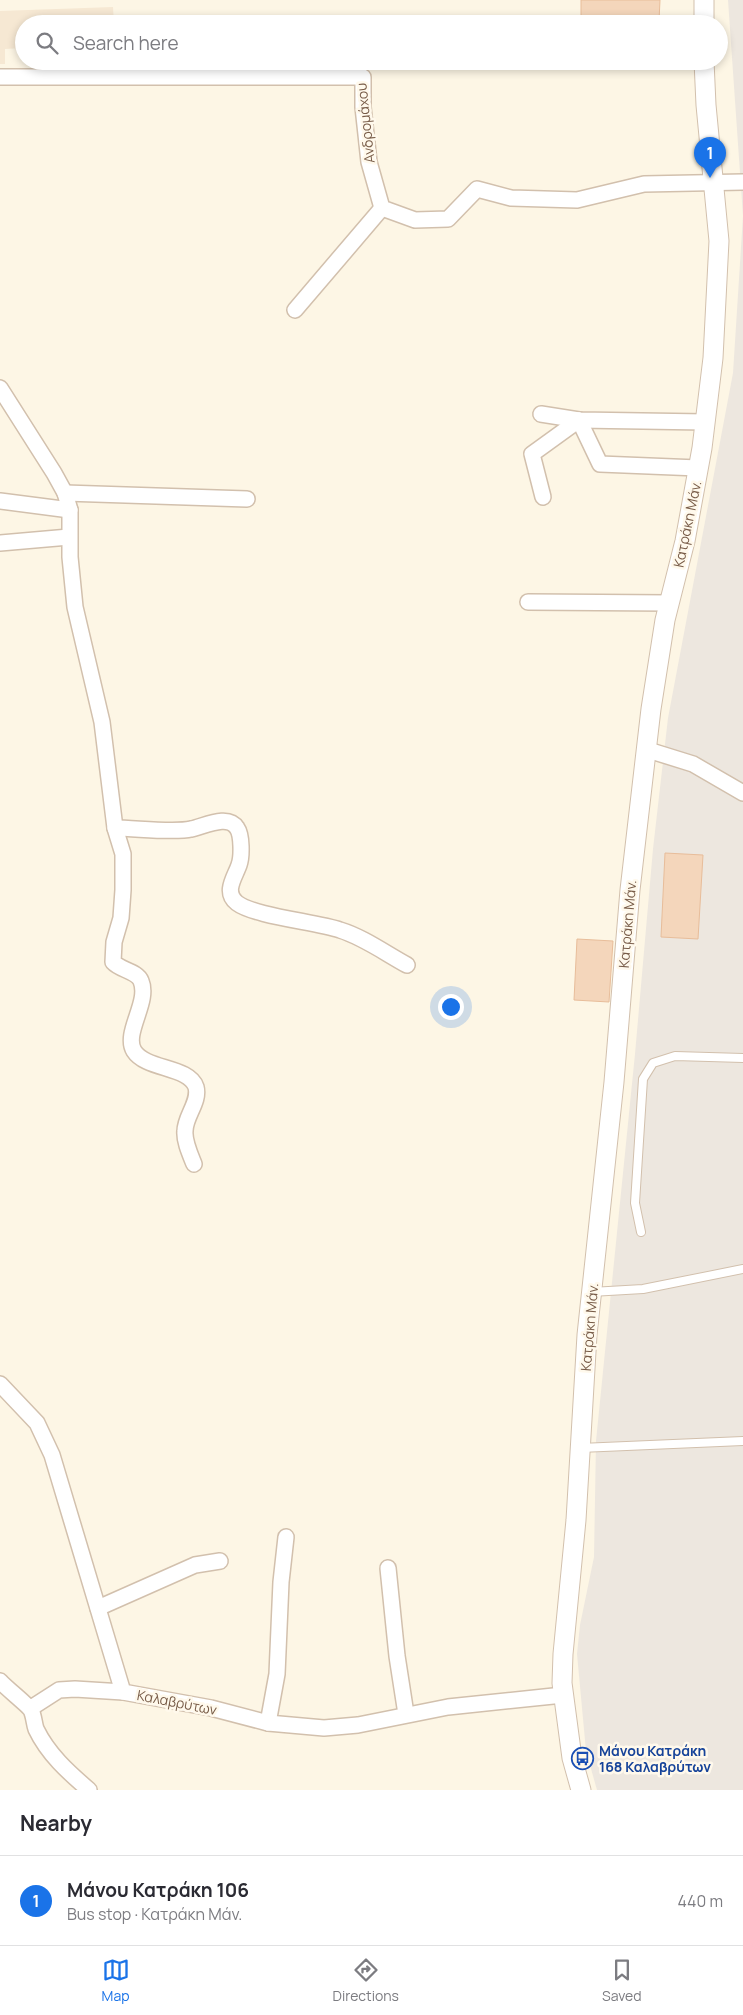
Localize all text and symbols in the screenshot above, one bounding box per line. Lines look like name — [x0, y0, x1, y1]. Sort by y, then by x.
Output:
search box — [15, 15, 728, 70]
icon: search — [33, 29, 61, 57]
text: Search here — [73, 30, 179, 56]
street label: Ανδρομάχου — [351, 82, 379, 164]
pin: 1 — [694, 137, 726, 178]
street label: Κατράκη Μάν. — [669, 479, 705, 569]
street label: Κατράκη Μάν. — [614, 879, 640, 969]
your location — [438, 994, 464, 1020]
street label: Κατράκη Μάν. — [576, 1282, 602, 1372]
street label: Καλαβρύτων — [135, 1685, 219, 1719]
place label: Μάνου Κατράκη 168 Καλαβρύτων — [599, 1741, 711, 1776]
bus stop icon: Μάνου Κατράκη 168 Καλαβρύτων — [571, 1746, 595, 1770]
text: Nearby — [20, 1809, 92, 1837]
text: Μάνου Κατράκη 106 — [67, 1877, 249, 1903]
text: 1 — [32, 1890, 40, 1912]
text: 440 m — [677, 1890, 723, 1912]
text: Bus stop · Κατράκη Μάν. — [67, 1903, 242, 1925]
tab: Map — [102, 1956, 130, 2005]
tab: Directions — [333, 1956, 399, 2005]
tab: Saved — [602, 1956, 641, 2005]

